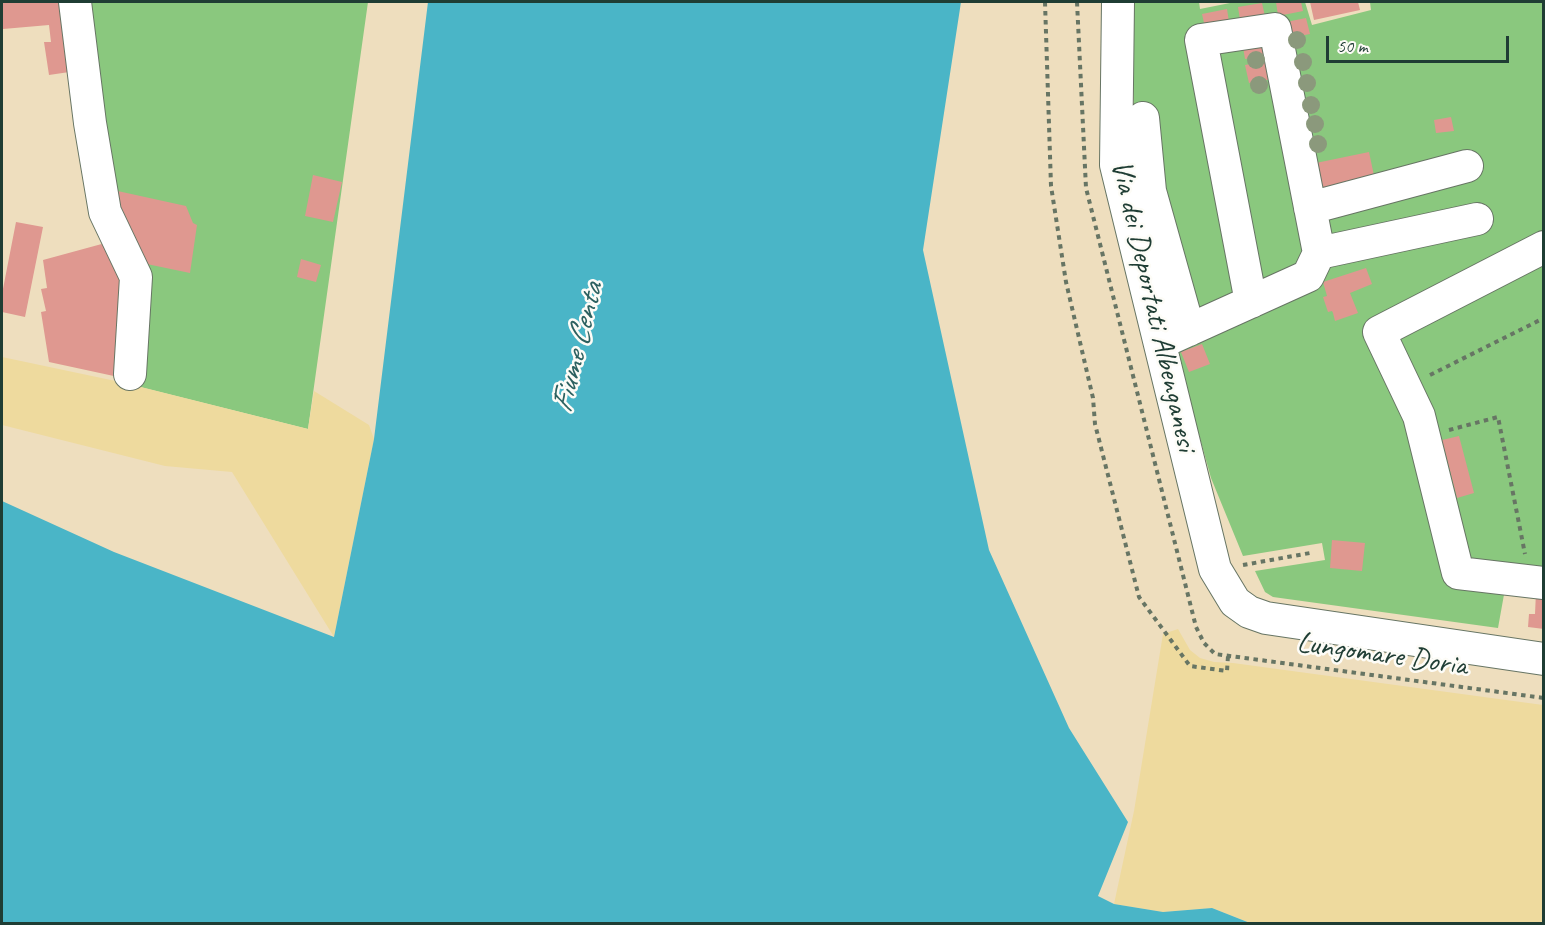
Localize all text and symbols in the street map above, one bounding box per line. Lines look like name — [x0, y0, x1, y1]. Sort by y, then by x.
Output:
scale bar — [1329, 24, 1512, 62]
text: 50 m — [1337, 35, 1368, 57]
street label: Via dei Deportati Albenganesi — [1102, 157, 1204, 455]
water label: Fiume Centa — [543, 279, 613, 417]
street label: Lungomare Doria — [1295, 625, 1469, 685]

